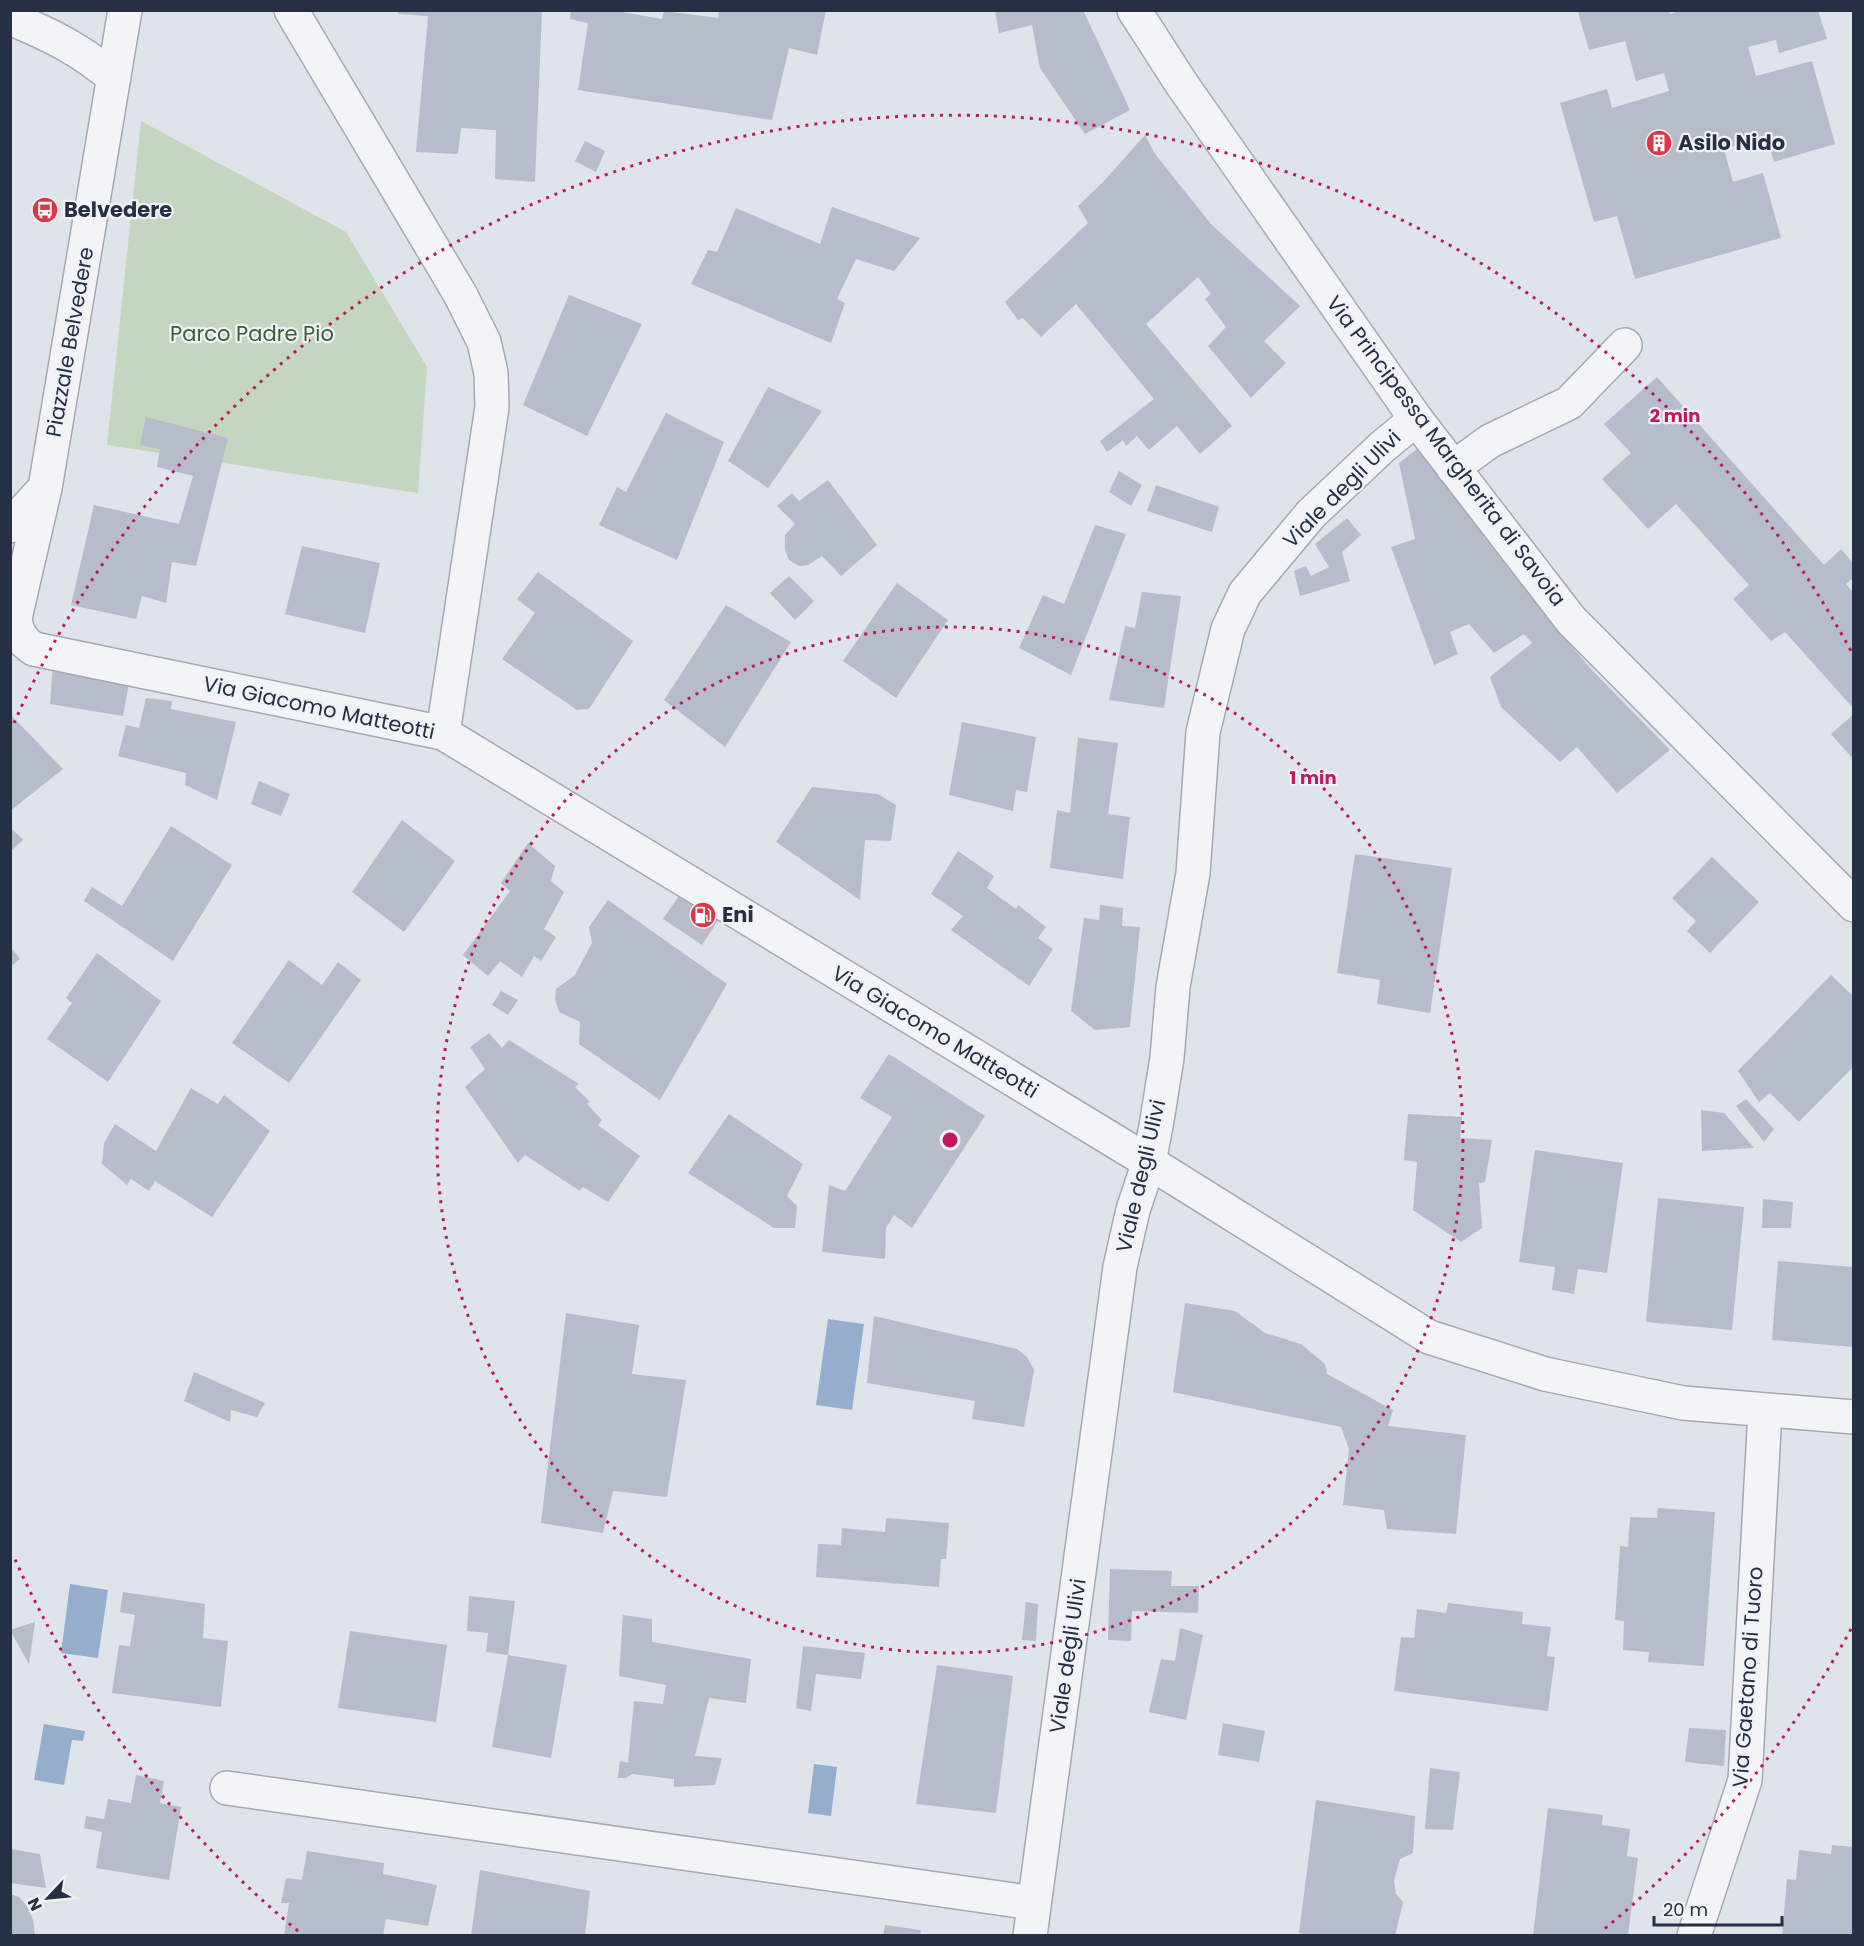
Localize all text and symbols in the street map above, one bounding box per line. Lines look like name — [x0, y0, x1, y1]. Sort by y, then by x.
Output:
building icon: Asilo Nido — [1644, 128, 1674, 158]
place label: Asilo Nido — [1678, 128, 1785, 157]
bus stop icon: Belvedere — [30, 195, 60, 225]
place label: Belvedere — [64, 195, 172, 224]
street label: Piazzale Belvedere — [39, 245, 101, 439]
street label: Via Principessa Margherita di Savoia — [1320, 289, 1573, 612]
park label: Parco Padre Pio — [170, 319, 334, 348]
text: 2 min — [1650, 403, 1700, 428]
street label: Viale degli Ulivi — [1276, 423, 1407, 554]
street label: Via Giacomo Matteotti — [201, 669, 438, 746]
text: 1 min — [1289, 765, 1337, 790]
fuel station icon: Eni — [688, 900, 718, 930]
place label: Eni — [722, 900, 754, 929]
street label: Via Giacomo Matteotti — [827, 958, 1044, 1105]
street label: Viale degli Ulivi — [1109, 1097, 1172, 1255]
centre of rings — [940, 1130, 960, 1150]
street label: Via Gaetano di Tuoro — [1725, 1565, 1770, 1788]
street label: Viale degli Ulivi — [1042, 1577, 1093, 1735]
north arrow — [18, 1868, 78, 1928]
scale bar — [1654, 1889, 1782, 1927]
text: N — [22, 1894, 48, 1915]
text: 20 m — [1663, 1897, 1708, 1922]

